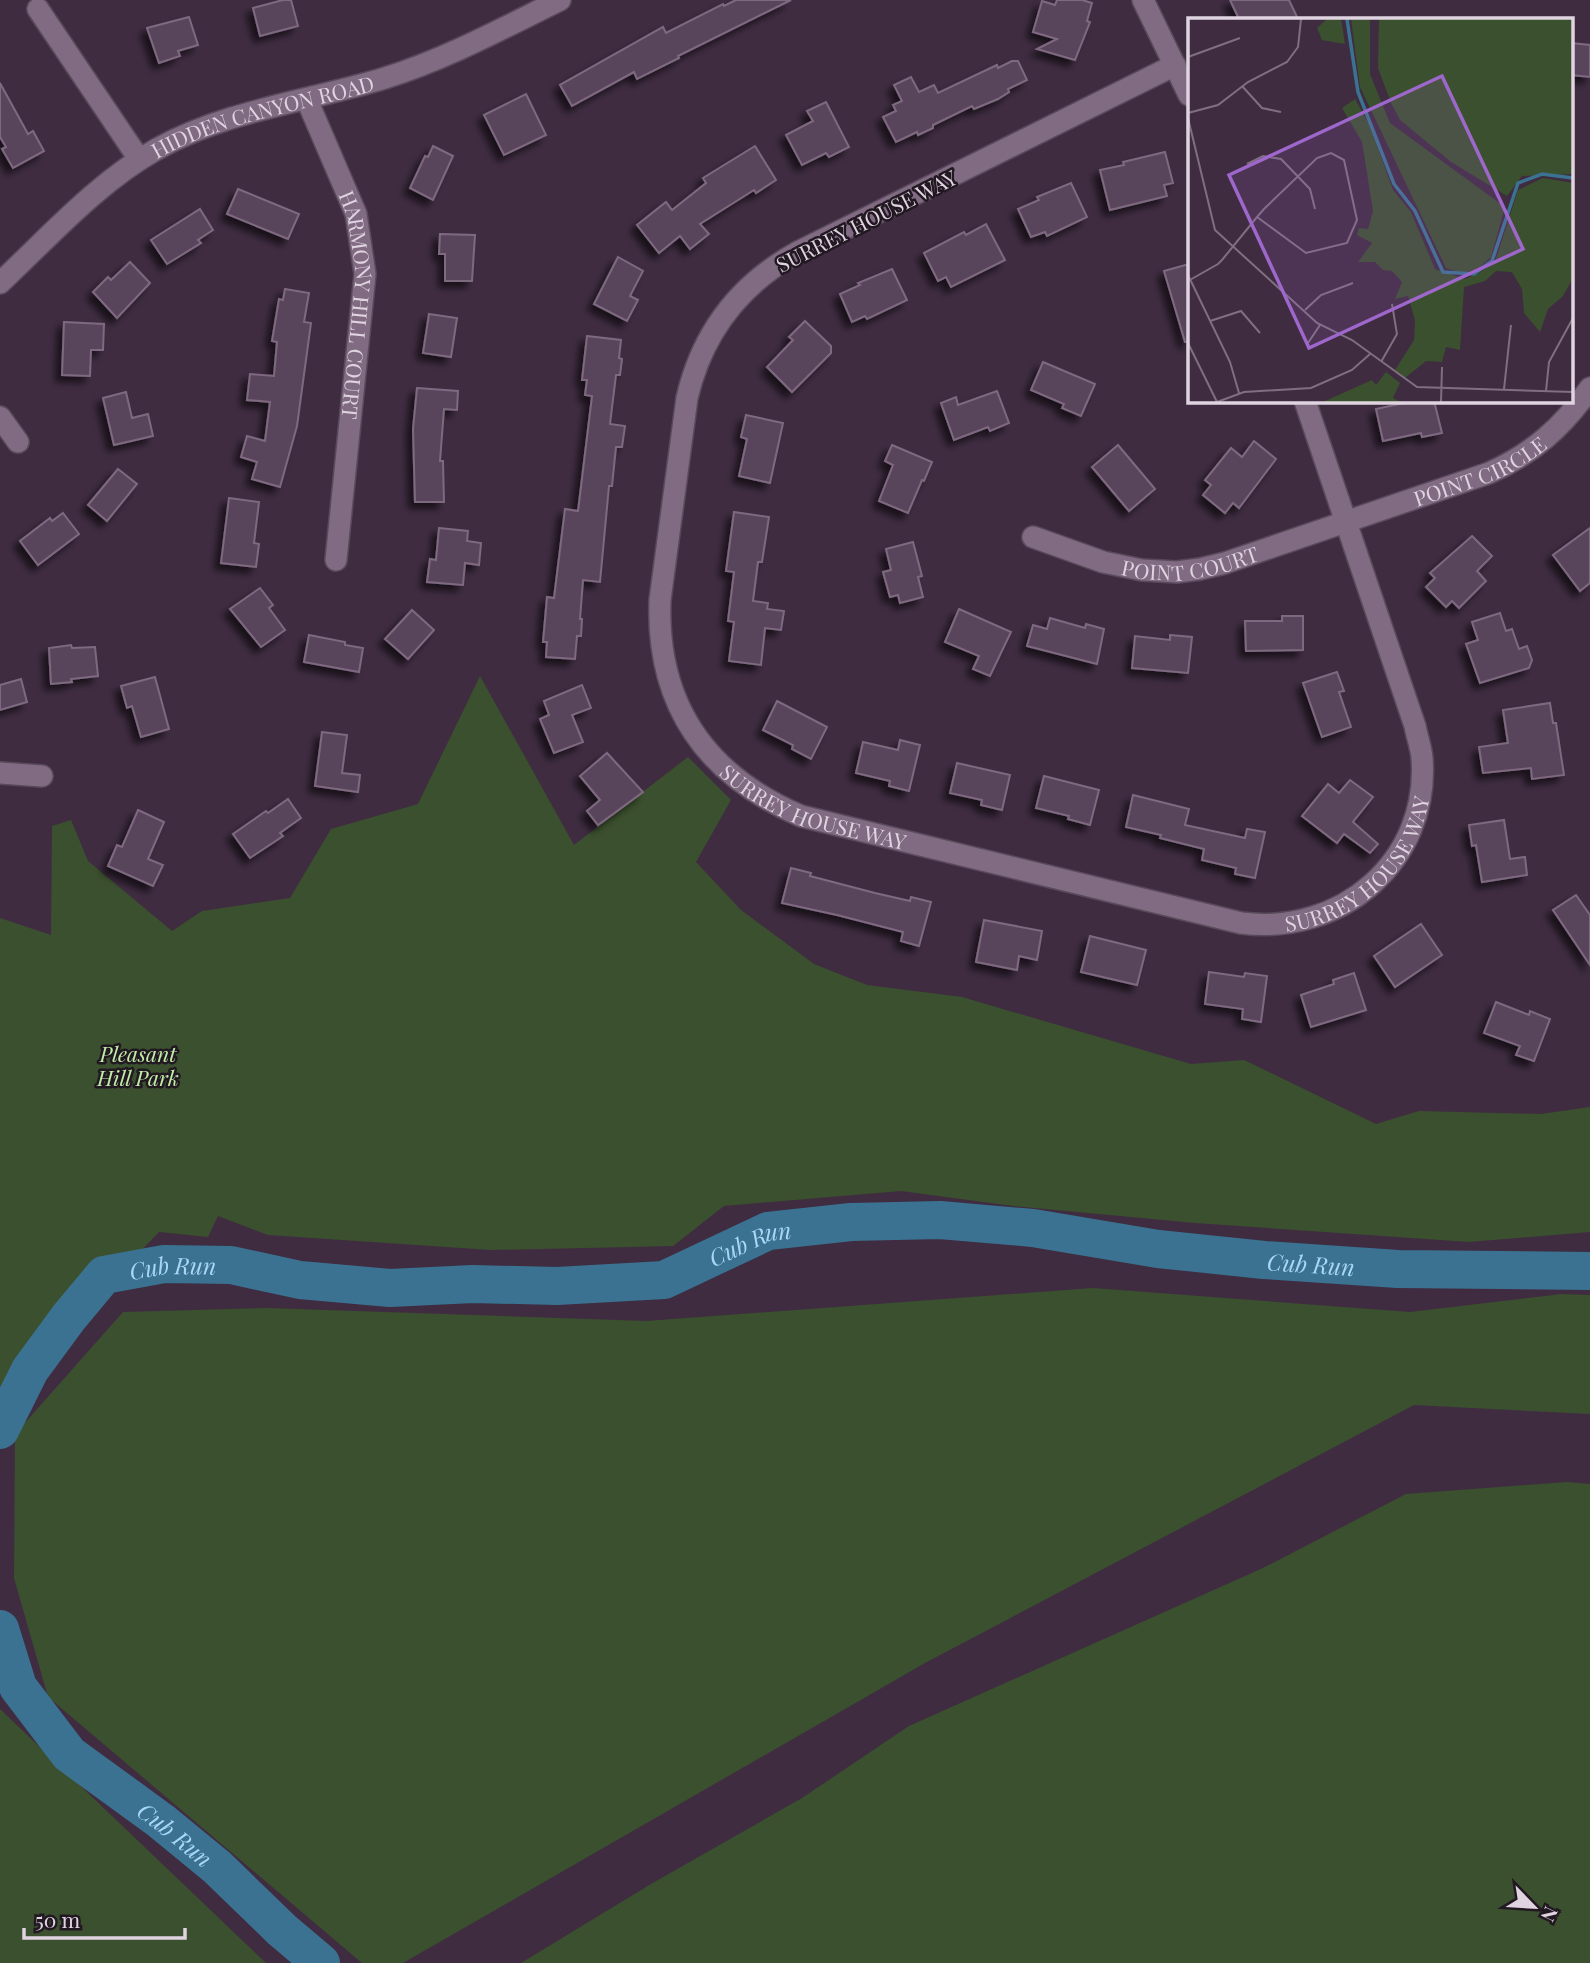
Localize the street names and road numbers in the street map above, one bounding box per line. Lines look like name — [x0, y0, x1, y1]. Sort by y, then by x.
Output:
street label: HIDDEN CANYON ROAD — [146, 68, 377, 164]
street label: SURREY HOUSE WAY — [771, 162, 962, 278]
street label: HARMONY HILL COURT — [333, 186, 380, 421]
street label: POINT CIRCLE — [1410, 429, 1551, 512]
street label: POINT COURT — [1119, 539, 1262, 587]
street label: SURREY HOUSE WAY — [715, 757, 910, 855]
street label: SURREY HOUSE WAY — [1283, 793, 1434, 937]

